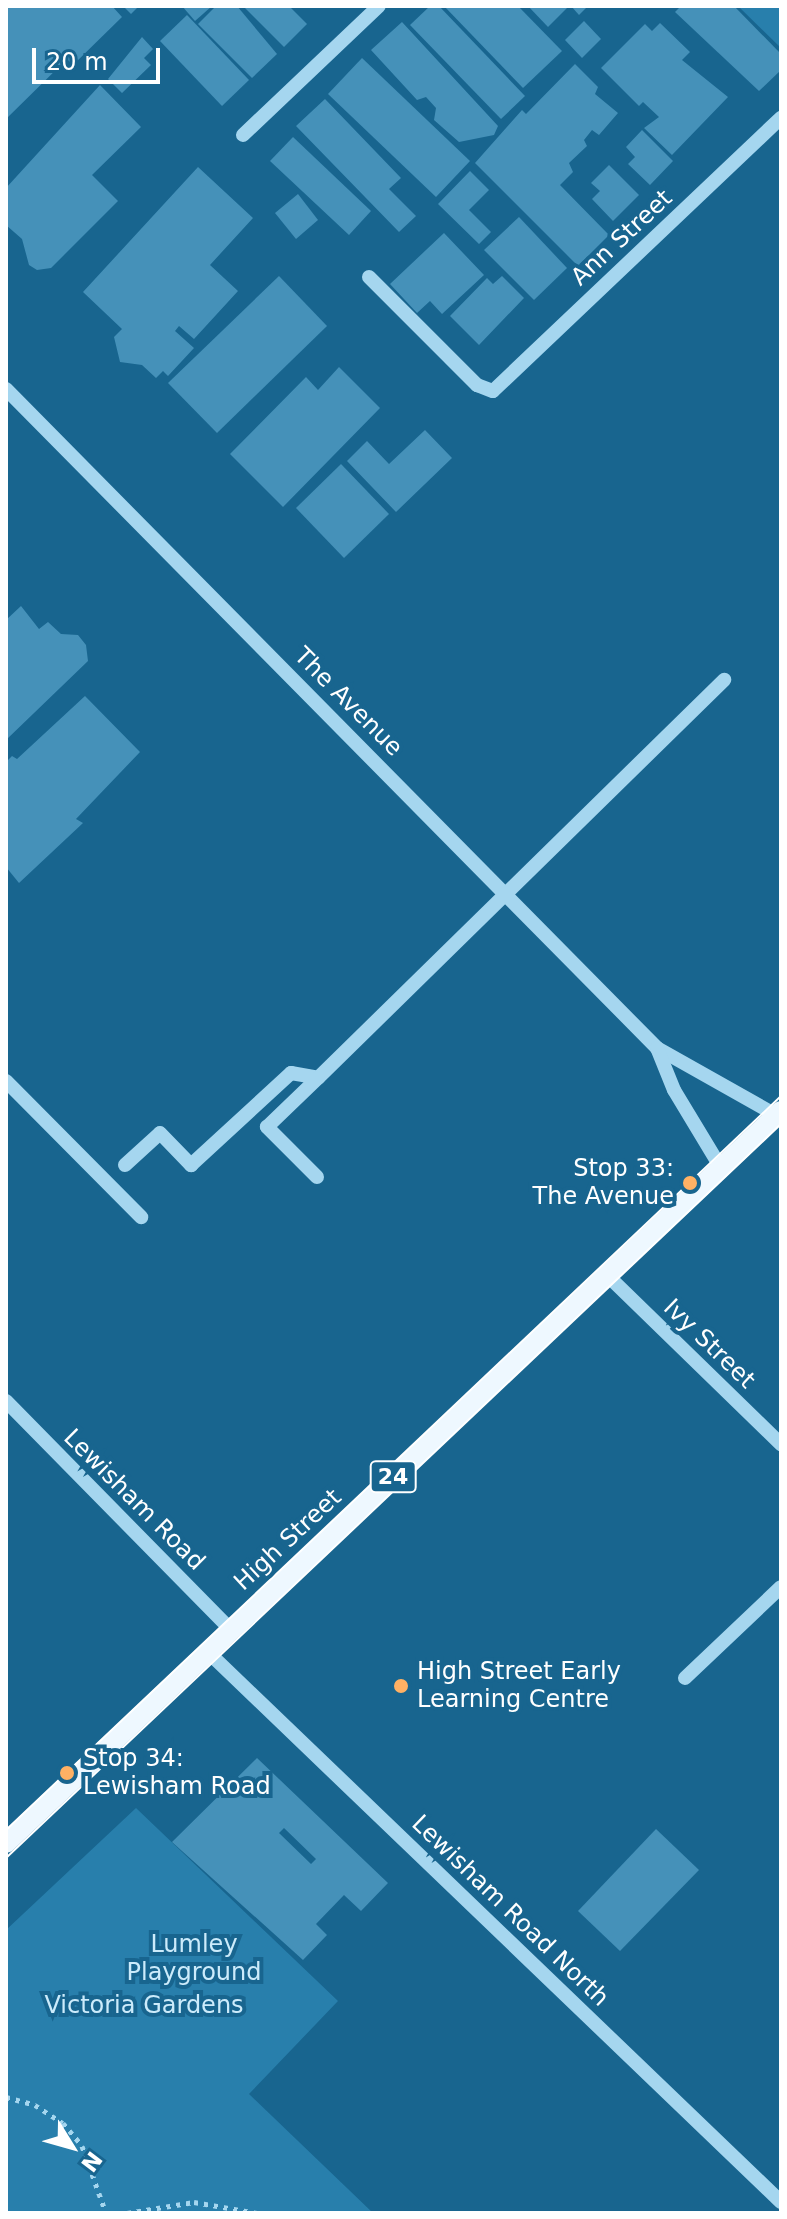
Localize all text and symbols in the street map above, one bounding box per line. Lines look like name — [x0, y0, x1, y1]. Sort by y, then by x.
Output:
scale bar — [36, 32, 164, 82]
text: 20 m — [46, 48, 108, 76]
street label: Ann Street — [566, 184, 678, 292]
street label: The Avenue — [288, 642, 408, 762]
place label: Stop 33: The Avenue — [533, 1155, 674, 1211]
marker: Stop 33: The Avenue — [681, 1174, 699, 1192]
street label: Ivy Street — [657, 1293, 761, 1395]
street label: Lewisham Road — [57, 1423, 211, 1577]
road number: 24 — [369, 1459, 417, 1495]
street label: High Street — [229, 1483, 347, 1597]
place label: High Street Early Learning Centre — [417, 1658, 621, 1714]
marker: High Street Early Learning Centre — [392, 1677, 410, 1695]
place label: Stop 34: Lewisham Road — [83, 1745, 271, 1801]
marker: Stop 34: Lewisham Road — [58, 1764, 76, 1782]
street label: Lewisham Road North — [406, 1809, 614, 2013]
park label: Lumley Playground — [127, 1931, 261, 1987]
park label: Victoria Gardens — [44, 1992, 244, 2020]
north arrow — [32, 2107, 112, 2187]
text: N — [76, 2147, 107, 2177]

